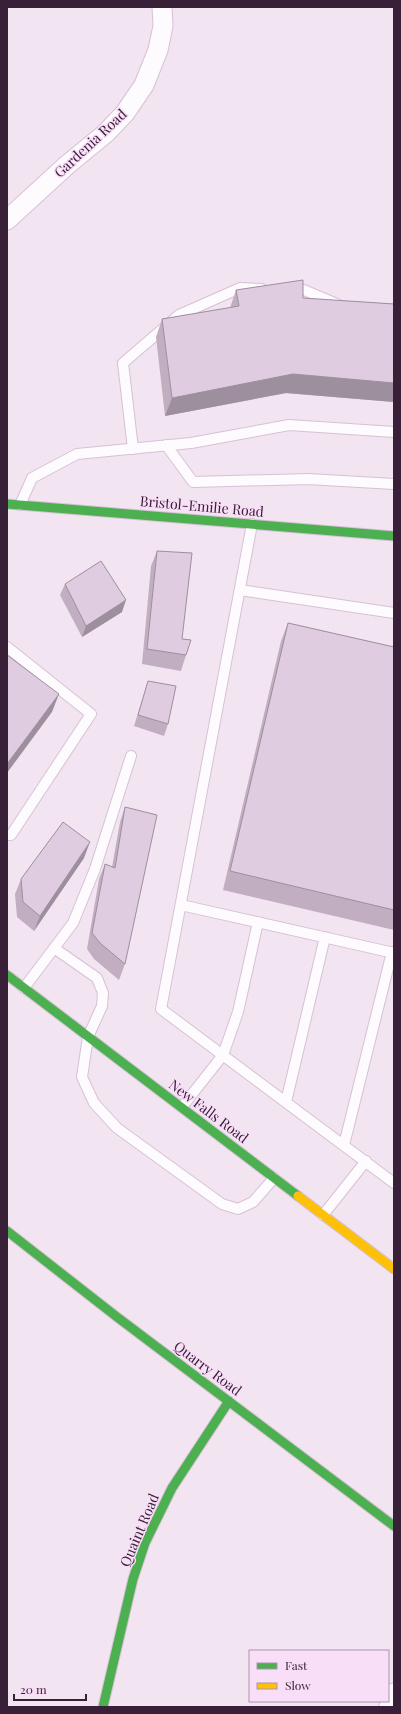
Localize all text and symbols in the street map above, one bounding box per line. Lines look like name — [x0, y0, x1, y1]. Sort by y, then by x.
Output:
street label: Gardenia Road — [50, 105, 130, 181]
street label: Bristol-Emilie Road — [139, 491, 265, 521]
street label: New Falls Road — [165, 1075, 253, 1147]
street label: Quarry Road — [170, 1336, 246, 1400]
street label: Quaint Road — [115, 1490, 163, 1570]
legend — [249, 1650, 389, 1702]
text: Fast — [285, 1657, 308, 1673]
scale bar — [14, 1676, 86, 1702]
text: Slow — [285, 1677, 311, 1693]
text: 20 m — [20, 1681, 47, 1697]

